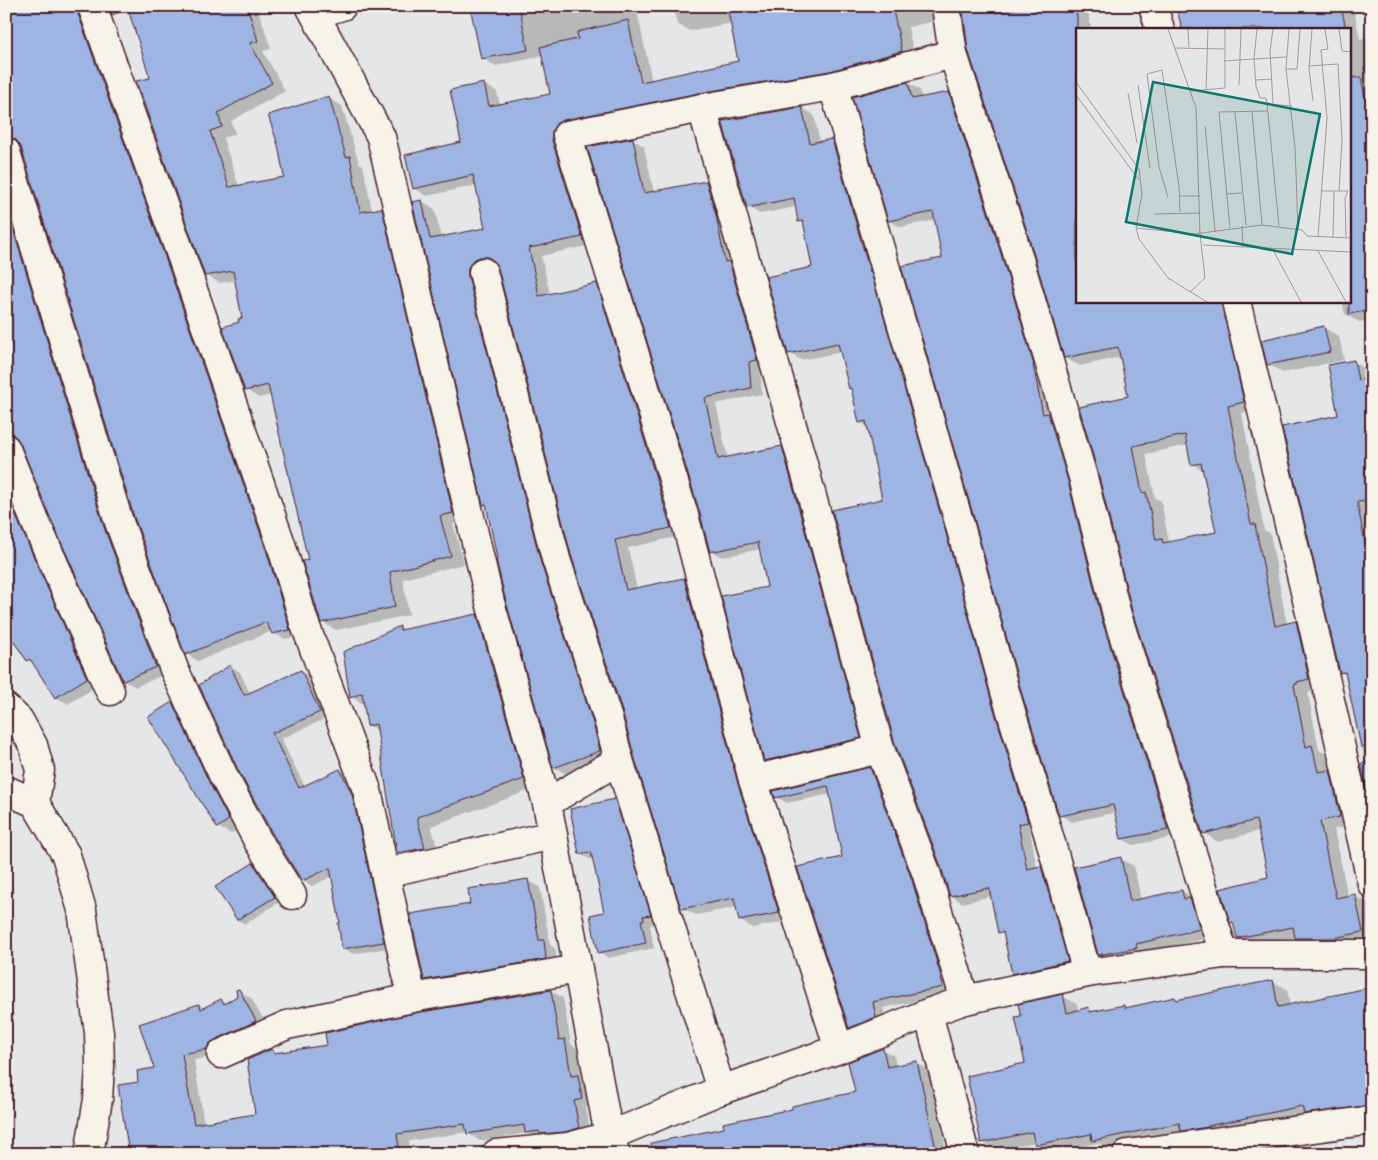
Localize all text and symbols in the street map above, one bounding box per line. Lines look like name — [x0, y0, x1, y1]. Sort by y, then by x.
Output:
inset map — [1076, 28, 1350, 302]

